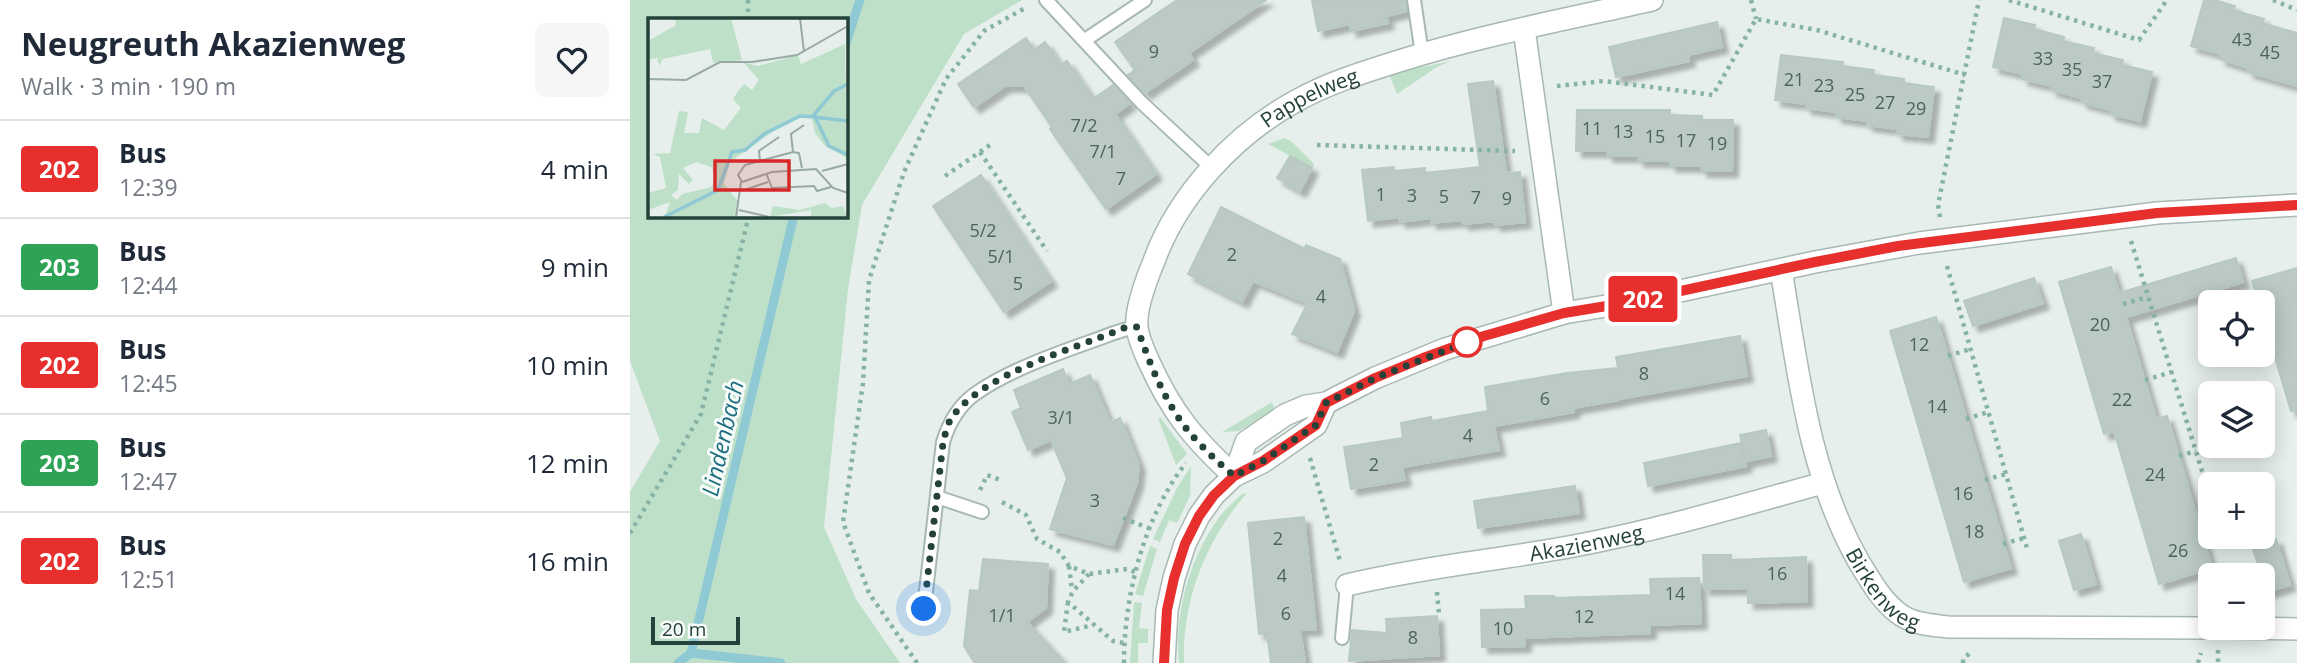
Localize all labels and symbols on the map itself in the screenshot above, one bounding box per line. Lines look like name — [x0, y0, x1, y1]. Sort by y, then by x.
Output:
inset map — [648, 18, 847, 217]
house number: 43 — [2232, 27, 2252, 51]
house number: 9 — [1149, 39, 1159, 63]
house number: 45 — [2260, 40, 2280, 64]
house number: 33 — [2033, 46, 2053, 70]
house number: 35 — [2062, 57, 2082, 81]
street label: Pappelweg — [1254, 61, 1362, 134]
house number: 21 — [1784, 67, 1804, 91]
house number: 37 — [2092, 69, 2112, 93]
house number: 23 — [1814, 73, 1834, 97]
house number: 25 — [1845, 82, 1865, 106]
house number: 27 — [1875, 90, 1895, 114]
house number: 29 — [1906, 96, 1926, 120]
house number: 7/2 — [1070, 113, 1098, 137]
house number: 11 — [1582, 116, 1602, 140]
house number: 13 — [1613, 119, 1633, 143]
house number: 15 — [1645, 124, 1665, 148]
house number: 17 — [1676, 128, 1696, 152]
house number: 19 — [1707, 131, 1727, 155]
house number: 7/1 — [1089, 139, 1117, 163]
house number: 7 — [1116, 166, 1126, 190]
house number: 1 — [1376, 182, 1386, 206]
house number: 3 — [1407, 183, 1417, 207]
house number: 5 — [1439, 184, 1449, 208]
house number: 7 — [1471, 185, 1481, 209]
house number: 9 — [1502, 186, 1512, 210]
house number: 5/2 — [969, 218, 997, 242]
house number: 2 — [1227, 242, 1237, 266]
house number: 5/1 — [987, 244, 1015, 268]
house number: 5 — [1013, 271, 1023, 295]
line badge: 202 — [1603, 276, 1683, 322]
house number: 4 — [1316, 284, 1326, 308]
house number: 20 — [2090, 312, 2110, 336]
unlabelled marker — [1452, 327, 1482, 357]
house number: 12 — [1909, 332, 1929, 356]
house number: 8 — [1639, 361, 1649, 385]
water label: Lindenbach — [693, 377, 751, 499]
house number: 6 — [1540, 386, 1550, 410]
house number: 22 — [2112, 387, 2132, 411]
house number: 14 — [1927, 394, 1947, 418]
house number: 3/1 — [1047, 405, 1075, 429]
house number: 4 — [1463, 423, 1473, 447]
house number: 2 — [1369, 452, 1379, 476]
house number: 24 — [2145, 462, 2165, 486]
house number: 16 — [1953, 481, 1973, 505]
house number: 3 — [1090, 488, 1100, 512]
street label: Akazienweg — [1527, 518, 1646, 567]
house number: 18 — [1964, 519, 1984, 543]
house number: 2 — [1273, 526, 1283, 550]
house number: 26 — [2168, 538, 2188, 562]
street label: Birkenweg — [1840, 543, 1924, 636]
house number: 16 — [1767, 561, 1787, 585]
house number: 4 — [1277, 563, 1287, 587]
house number: 14 — [1665, 581, 1685, 605]
your location — [906, 591, 941, 626]
house number: 6 — [1281, 601, 1291, 625]
house number: 1/1 — [988, 603, 1016, 627]
house number: 12 — [1574, 604, 1594, 628]
scale bar — [651, 614, 740, 646]
house number: 10 — [1493, 616, 1513, 640]
house number: 8 — [1408, 625, 1418, 649]

